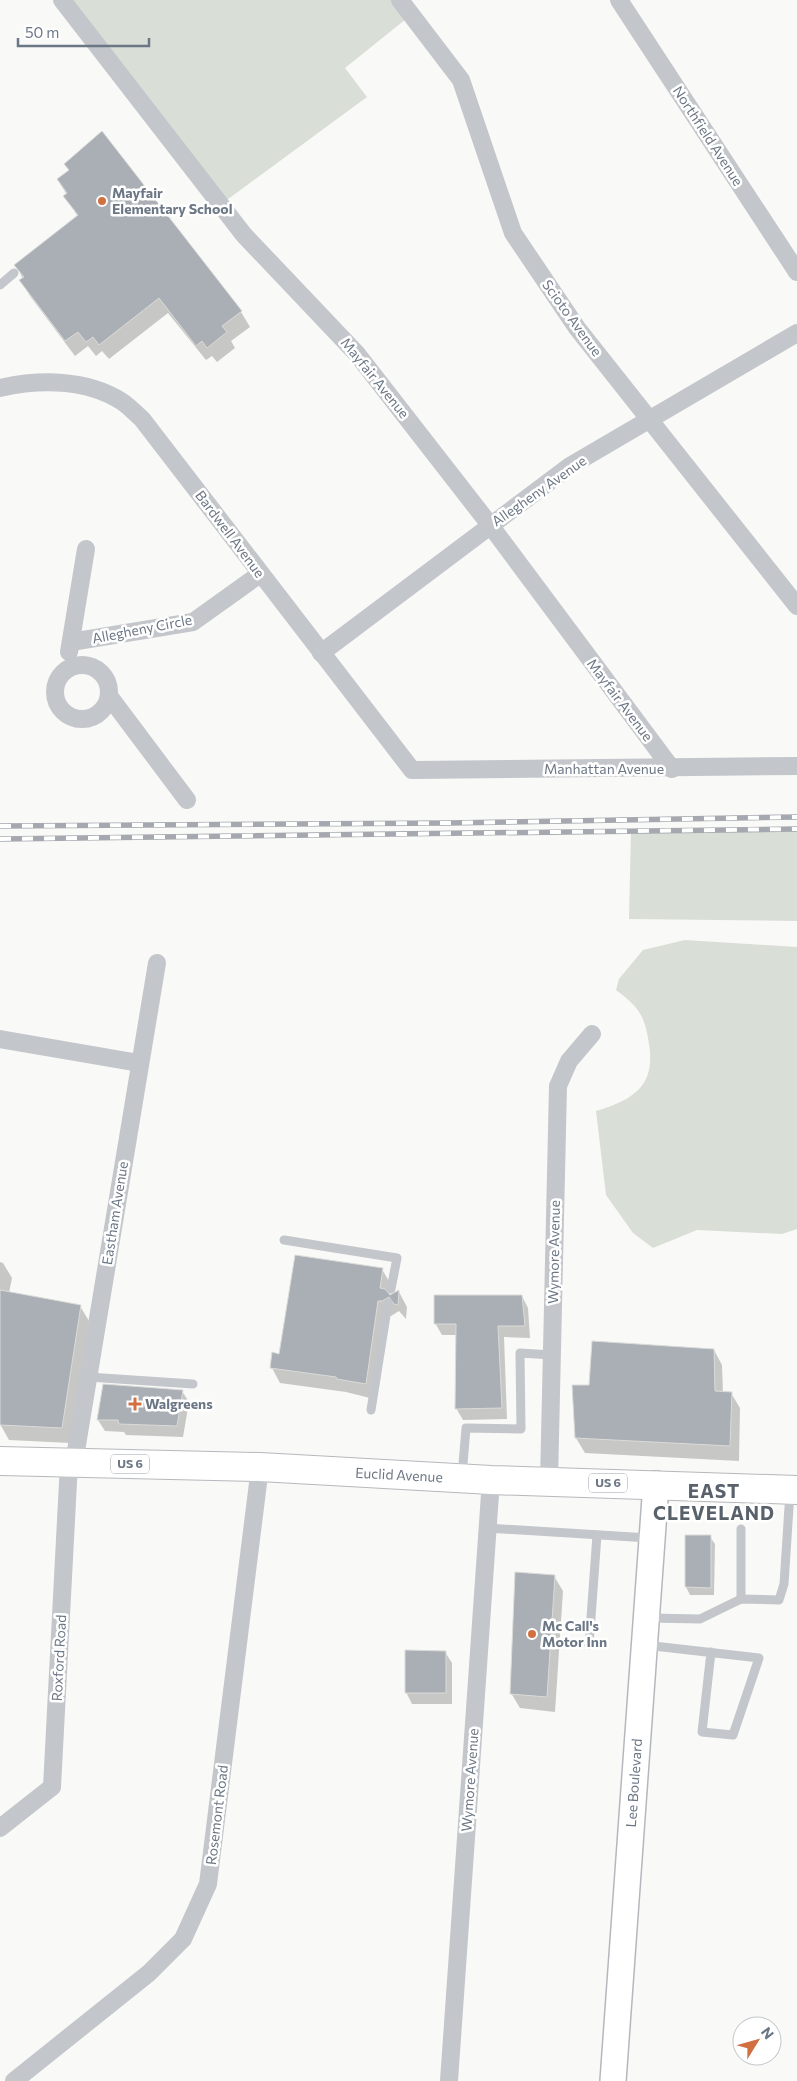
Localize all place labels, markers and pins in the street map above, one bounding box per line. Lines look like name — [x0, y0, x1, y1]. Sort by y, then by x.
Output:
place label: Mayfair Elementary School — [112, 184, 232, 217]
marker: Mayfair Elementary School — [96, 195, 108, 207]
place label: Walgreens — [145, 1395, 213, 1412]
marker: Walgreens — [129, 1398, 141, 1410]
place label: Mc Call's Motor Inn — [542, 1617, 607, 1650]
marker: Mc Call's Motor Inn — [526, 1628, 538, 1640]

